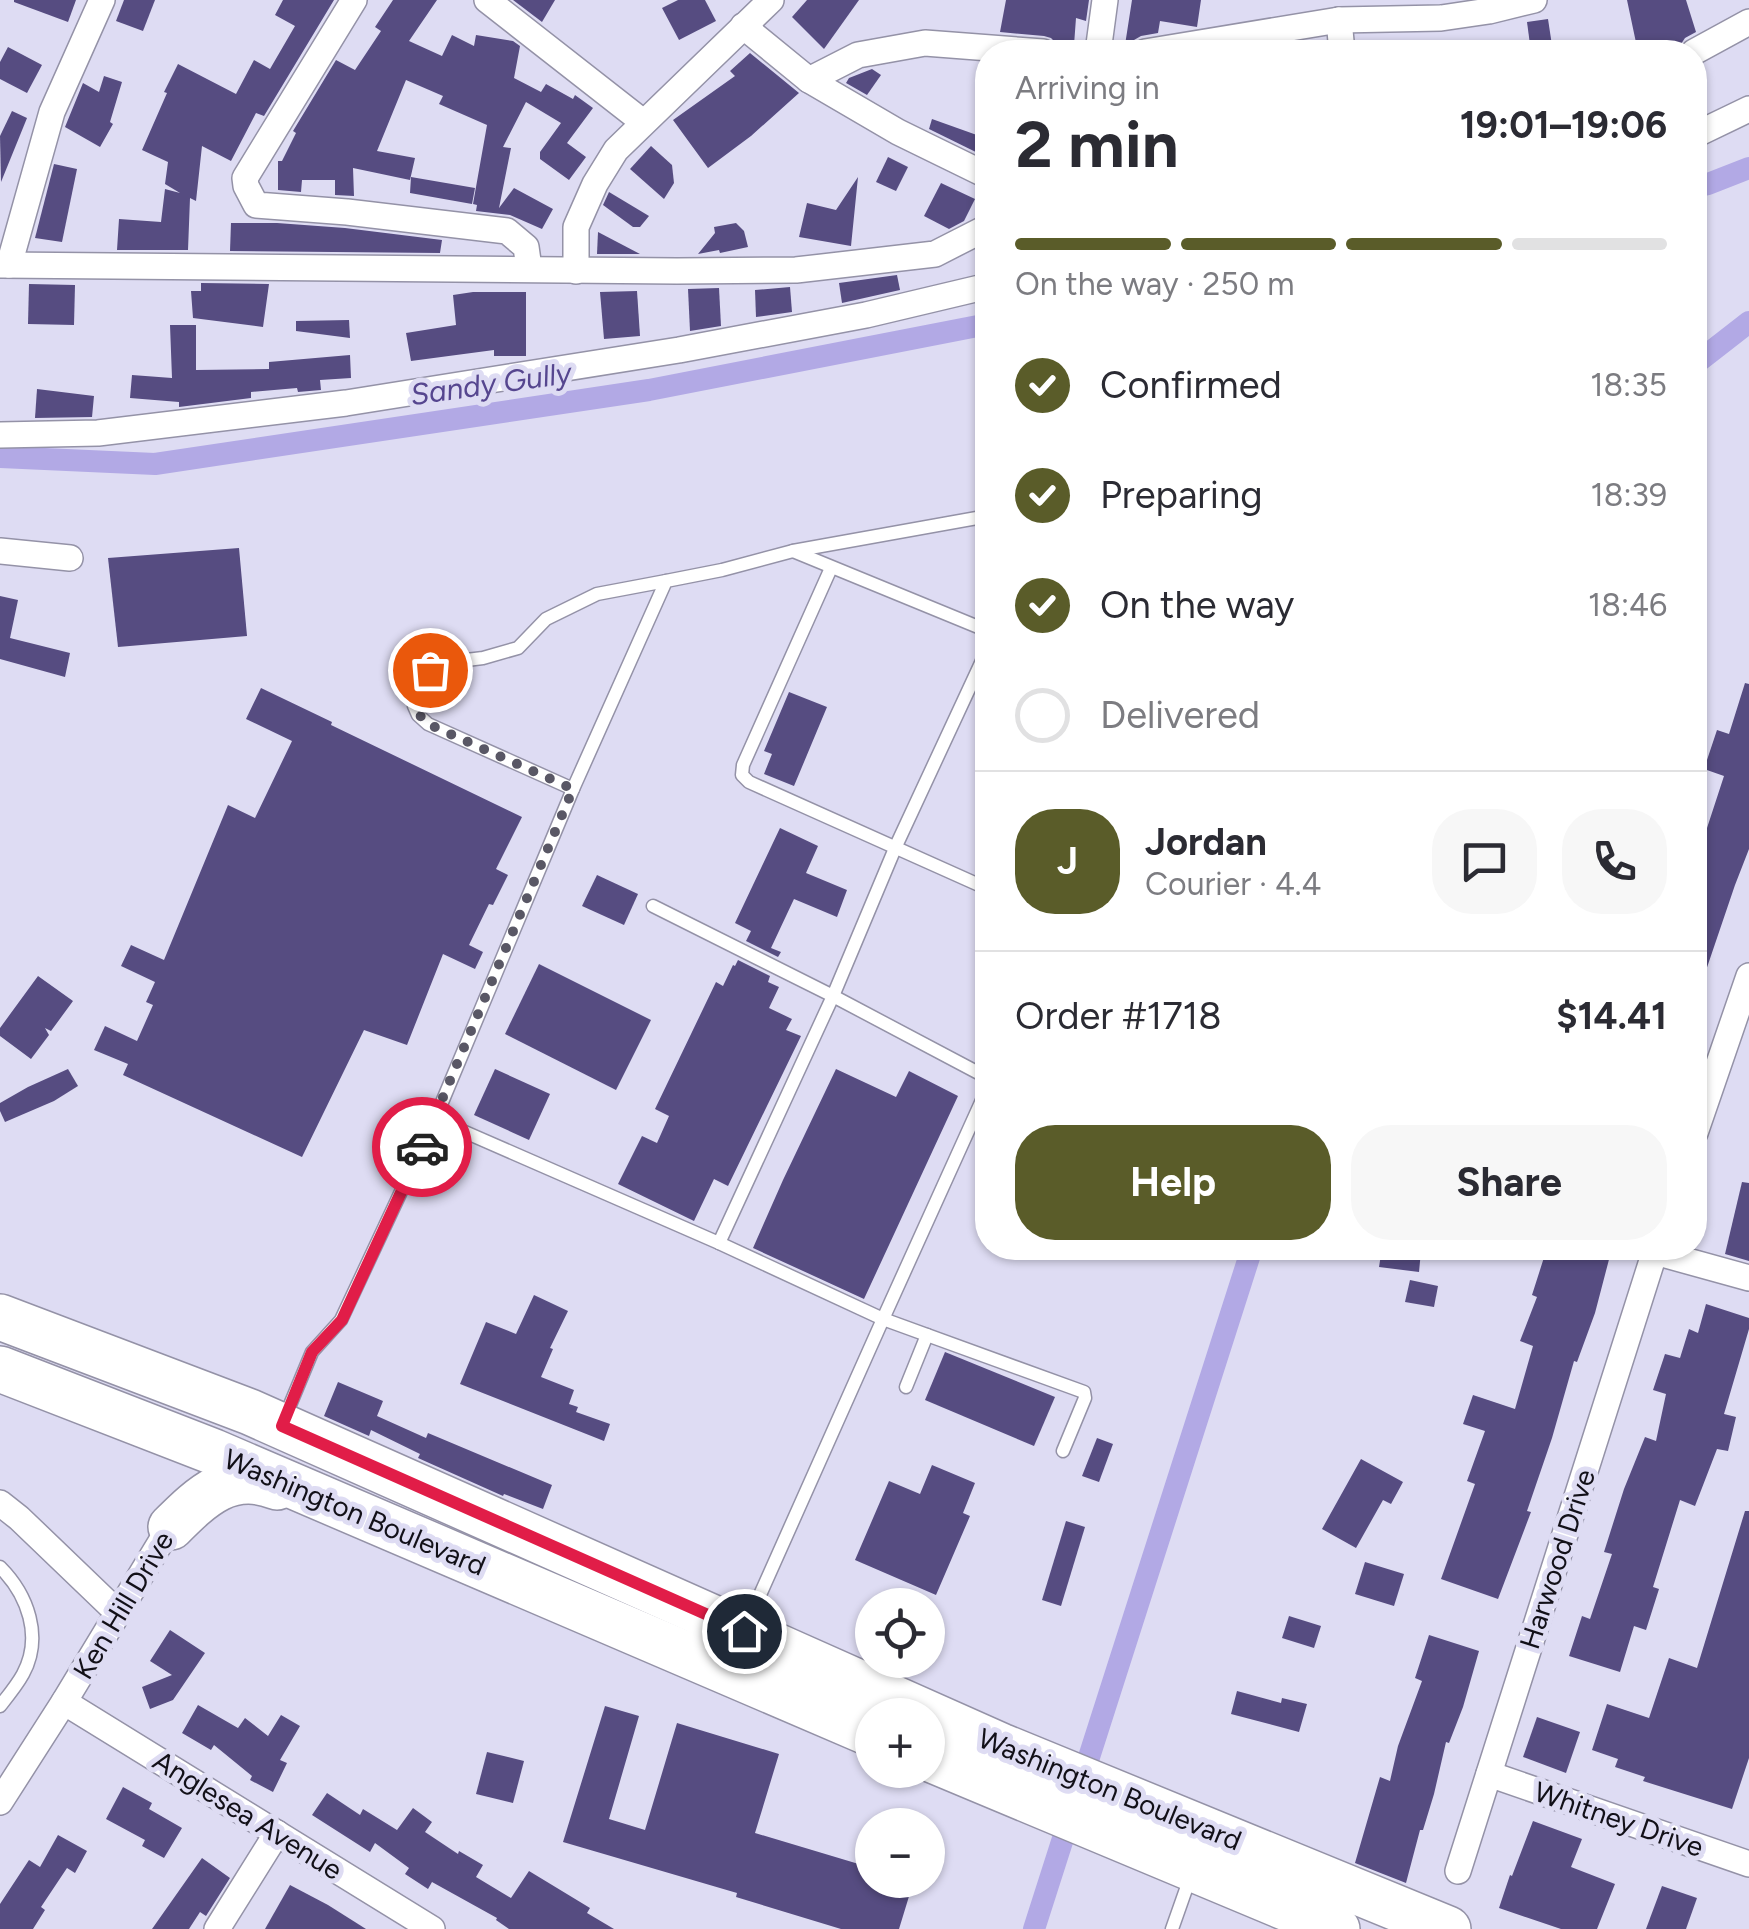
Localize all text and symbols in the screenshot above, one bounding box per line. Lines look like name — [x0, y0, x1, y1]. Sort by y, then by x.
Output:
text: Arriving in — [1015, 69, 1160, 107]
text: 19:01–19:06 — [1460, 102, 1667, 148]
text: 2 min — [1015, 105, 1179, 183]
text: On the way · 250 m — [1015, 265, 1294, 303]
water label: Sandy Gully — [408, 354, 575, 413]
icon: check — [1015, 358, 1070, 413]
text: Confirmed — [1100, 362, 1282, 408]
text: 18:35 — [1590, 366, 1667, 404]
icon: check — [1015, 468, 1070, 523]
text: Preparing — [1100, 472, 1262, 518]
text: 18:39 — [1591, 476, 1667, 514]
icon: check — [1015, 578, 1070, 633]
text: On the way — [1100, 582, 1294, 628]
text: 18:46 — [1588, 586, 1667, 624]
pin — [388, 628, 473, 713]
icon: bag — [403, 643, 458, 698]
text: Delivered — [1100, 692, 1260, 738]
button: chat — [1432, 809, 1537, 914]
button: phone — [1562, 809, 1667, 914]
text: Jordan — [1145, 819, 1267, 865]
text: J — [1057, 838, 1078, 884]
text: Courier · 4.4 — [1145, 865, 1321, 903]
text: Order #1718 — [1015, 993, 1222, 1039]
text: $14.41 — [1556, 993, 1667, 1039]
courier — [372, 1097, 472, 1197]
icon: car — [395, 1120, 450, 1175]
button: Help — [1015, 1125, 1331, 1240]
button: Share — [1351, 1125, 1667, 1240]
street label: Washington Boulevard — [219, 1441, 491, 1583]
street label: Harwood Drive — [1512, 1465, 1602, 1653]
street label: Ken Hill Drive — [66, 1525, 180, 1685]
map controls — [855, 1588, 945, 1898]
button: locate — [855, 1588, 945, 1678]
pin — [702, 1589, 787, 1674]
icon: home — [717, 1604, 772, 1659]
button: + — [855, 1698, 945, 1788]
street label: Washington Boulevard — [973, 1721, 1247, 1857]
street label: Anglesea Avenue — [147, 1743, 349, 1887]
street label: Whitney Drive — [1530, 1774, 1708, 1864]
button: − — [855, 1808, 945, 1898]

